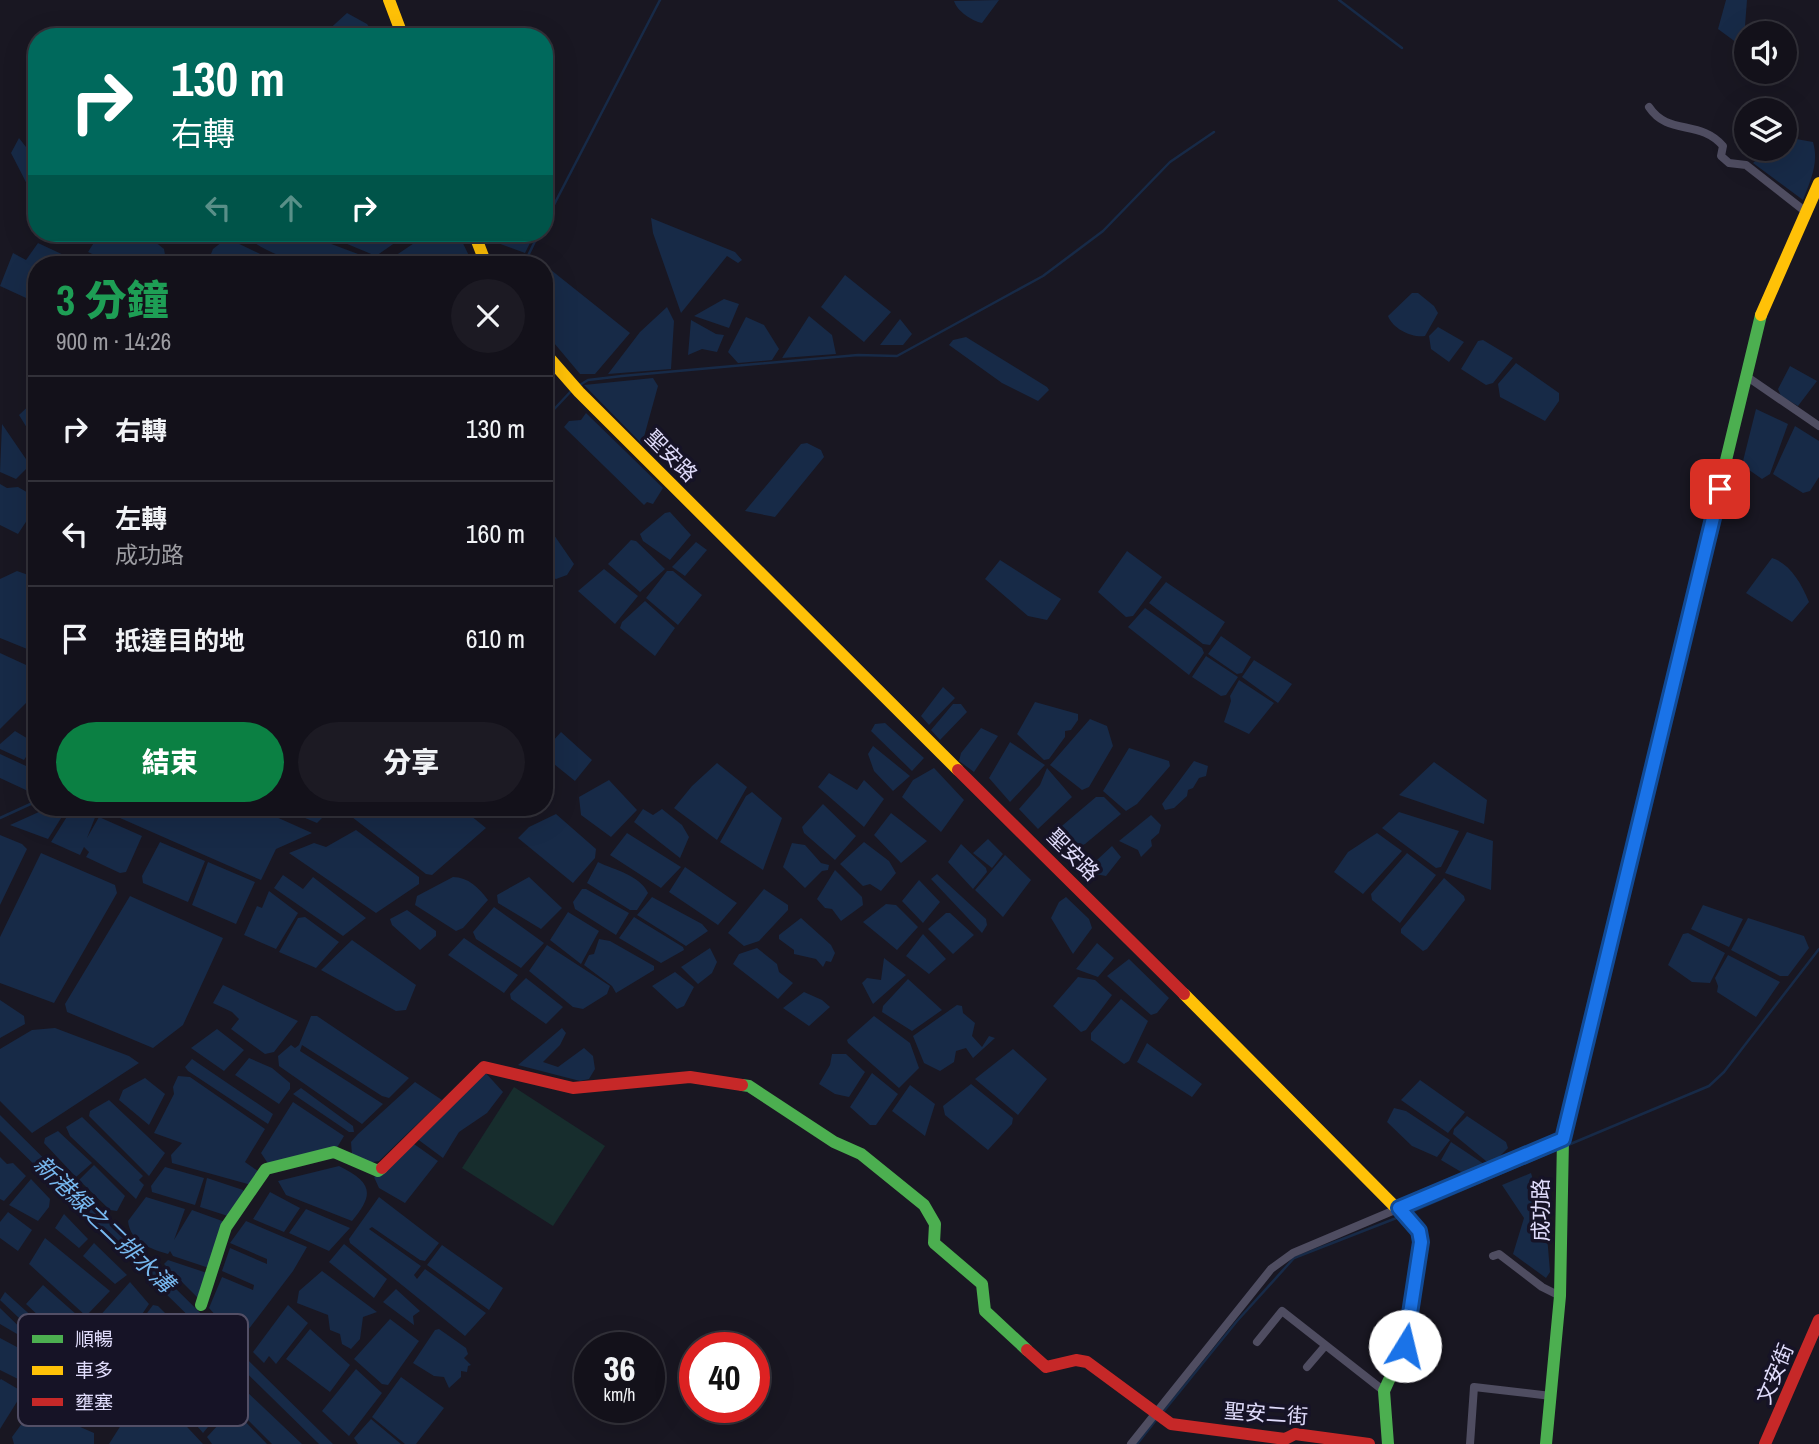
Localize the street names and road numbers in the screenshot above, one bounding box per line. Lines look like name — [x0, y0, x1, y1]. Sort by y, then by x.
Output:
street label: 聖安路 — [639, 423, 704, 488]
street label: 聖安路 — [1041, 822, 1106, 887]
street label: 成功路 — [1526, 1179, 1555, 1242]
street label: 文安街 — [1749, 1339, 1800, 1408]
street label: 聖安二街 — [1223, 1396, 1309, 1431]

